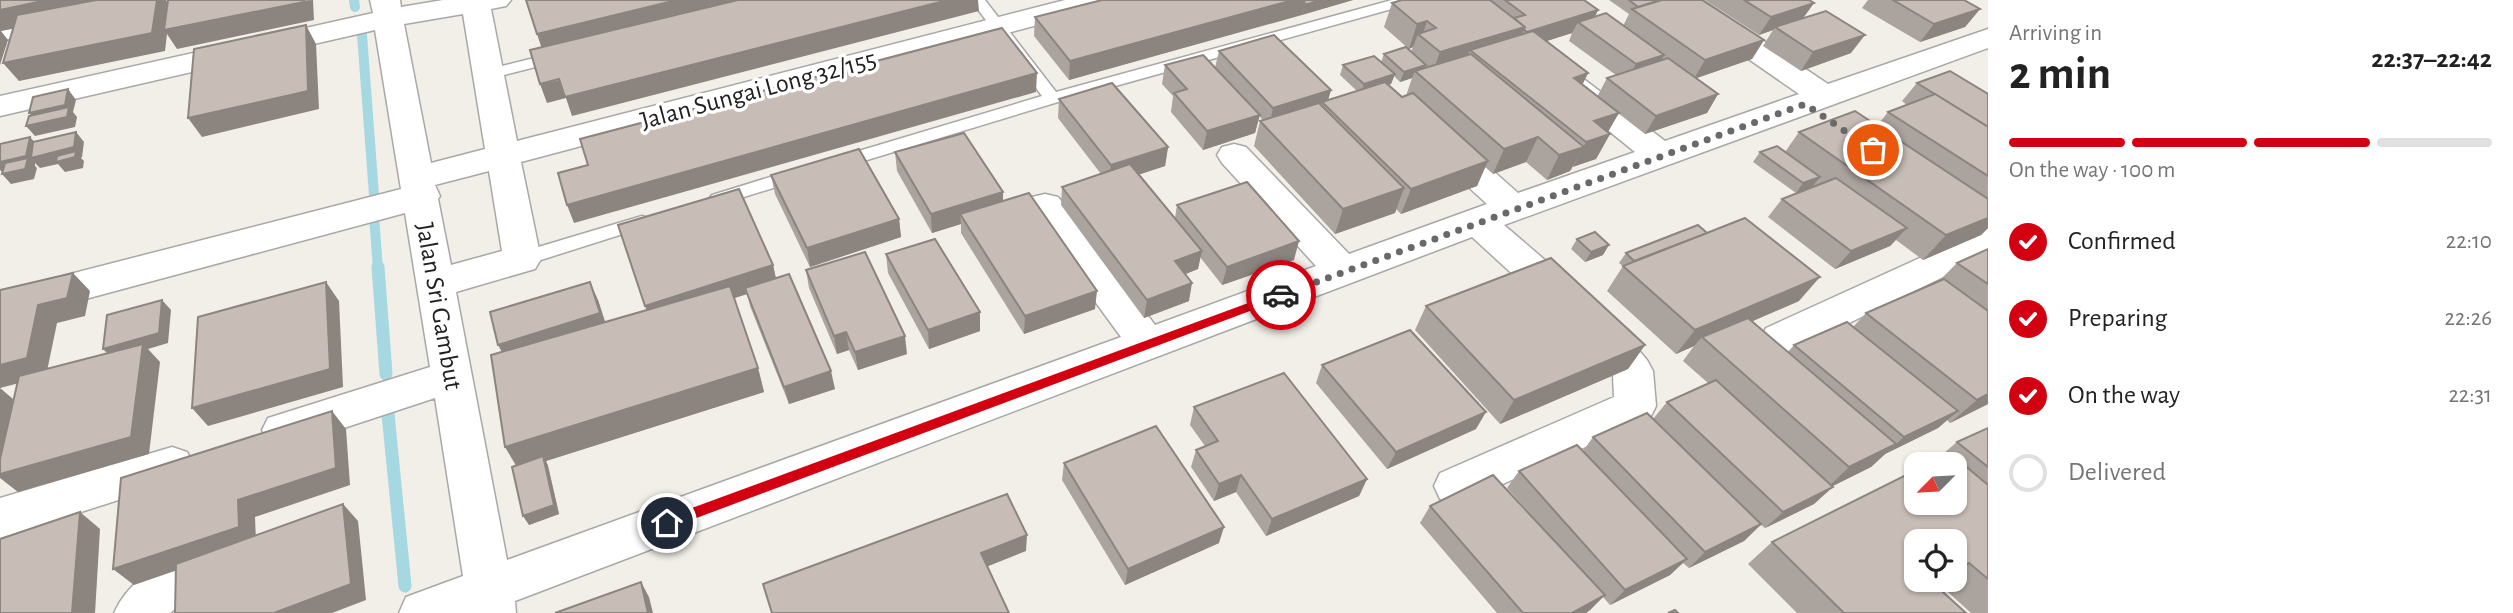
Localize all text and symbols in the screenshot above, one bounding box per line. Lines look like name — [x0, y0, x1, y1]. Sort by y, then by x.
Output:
text: Arriving in — [2009, 22, 2102, 45]
street label: Jalan Sungai Long 32/155 — [638, 46, 879, 134]
text: 22:37–22:42 — [2371, 46, 2492, 72]
text: 2 min — [2009, 51, 2111, 97]
pin — [1843, 120, 1903, 180]
icon: bag — [1854, 131, 1892, 169]
text: On the way · 100 m — [2009, 159, 2176, 182]
street label: Jalan Sri Gambut — [412, 221, 467, 392]
icon: check — [2009, 223, 2047, 261]
text: Confirmed — [2068, 228, 2176, 254]
text: 22:10 — [2446, 230, 2492, 253]
courier — [1246, 260, 1316, 330]
icon: car — [1262, 276, 1300, 314]
icon: check — [2009, 300, 2047, 338]
text: Preparing — [2068, 305, 2167, 331]
text: 22:26 — [2445, 307, 2492, 330]
icon: check — [2009, 377, 2047, 415]
text: On the way — [2068, 382, 2180, 408]
text: 22:31 — [2448, 384, 2492, 407]
north arrow — [1904, 452, 1967, 514]
map controls — [1904, 452, 1967, 592]
text: Delivered — [2068, 459, 2166, 485]
pin — [637, 493, 697, 553]
icon: home — [648, 504, 686, 542]
button: locate — [1904, 529, 1967, 592]

